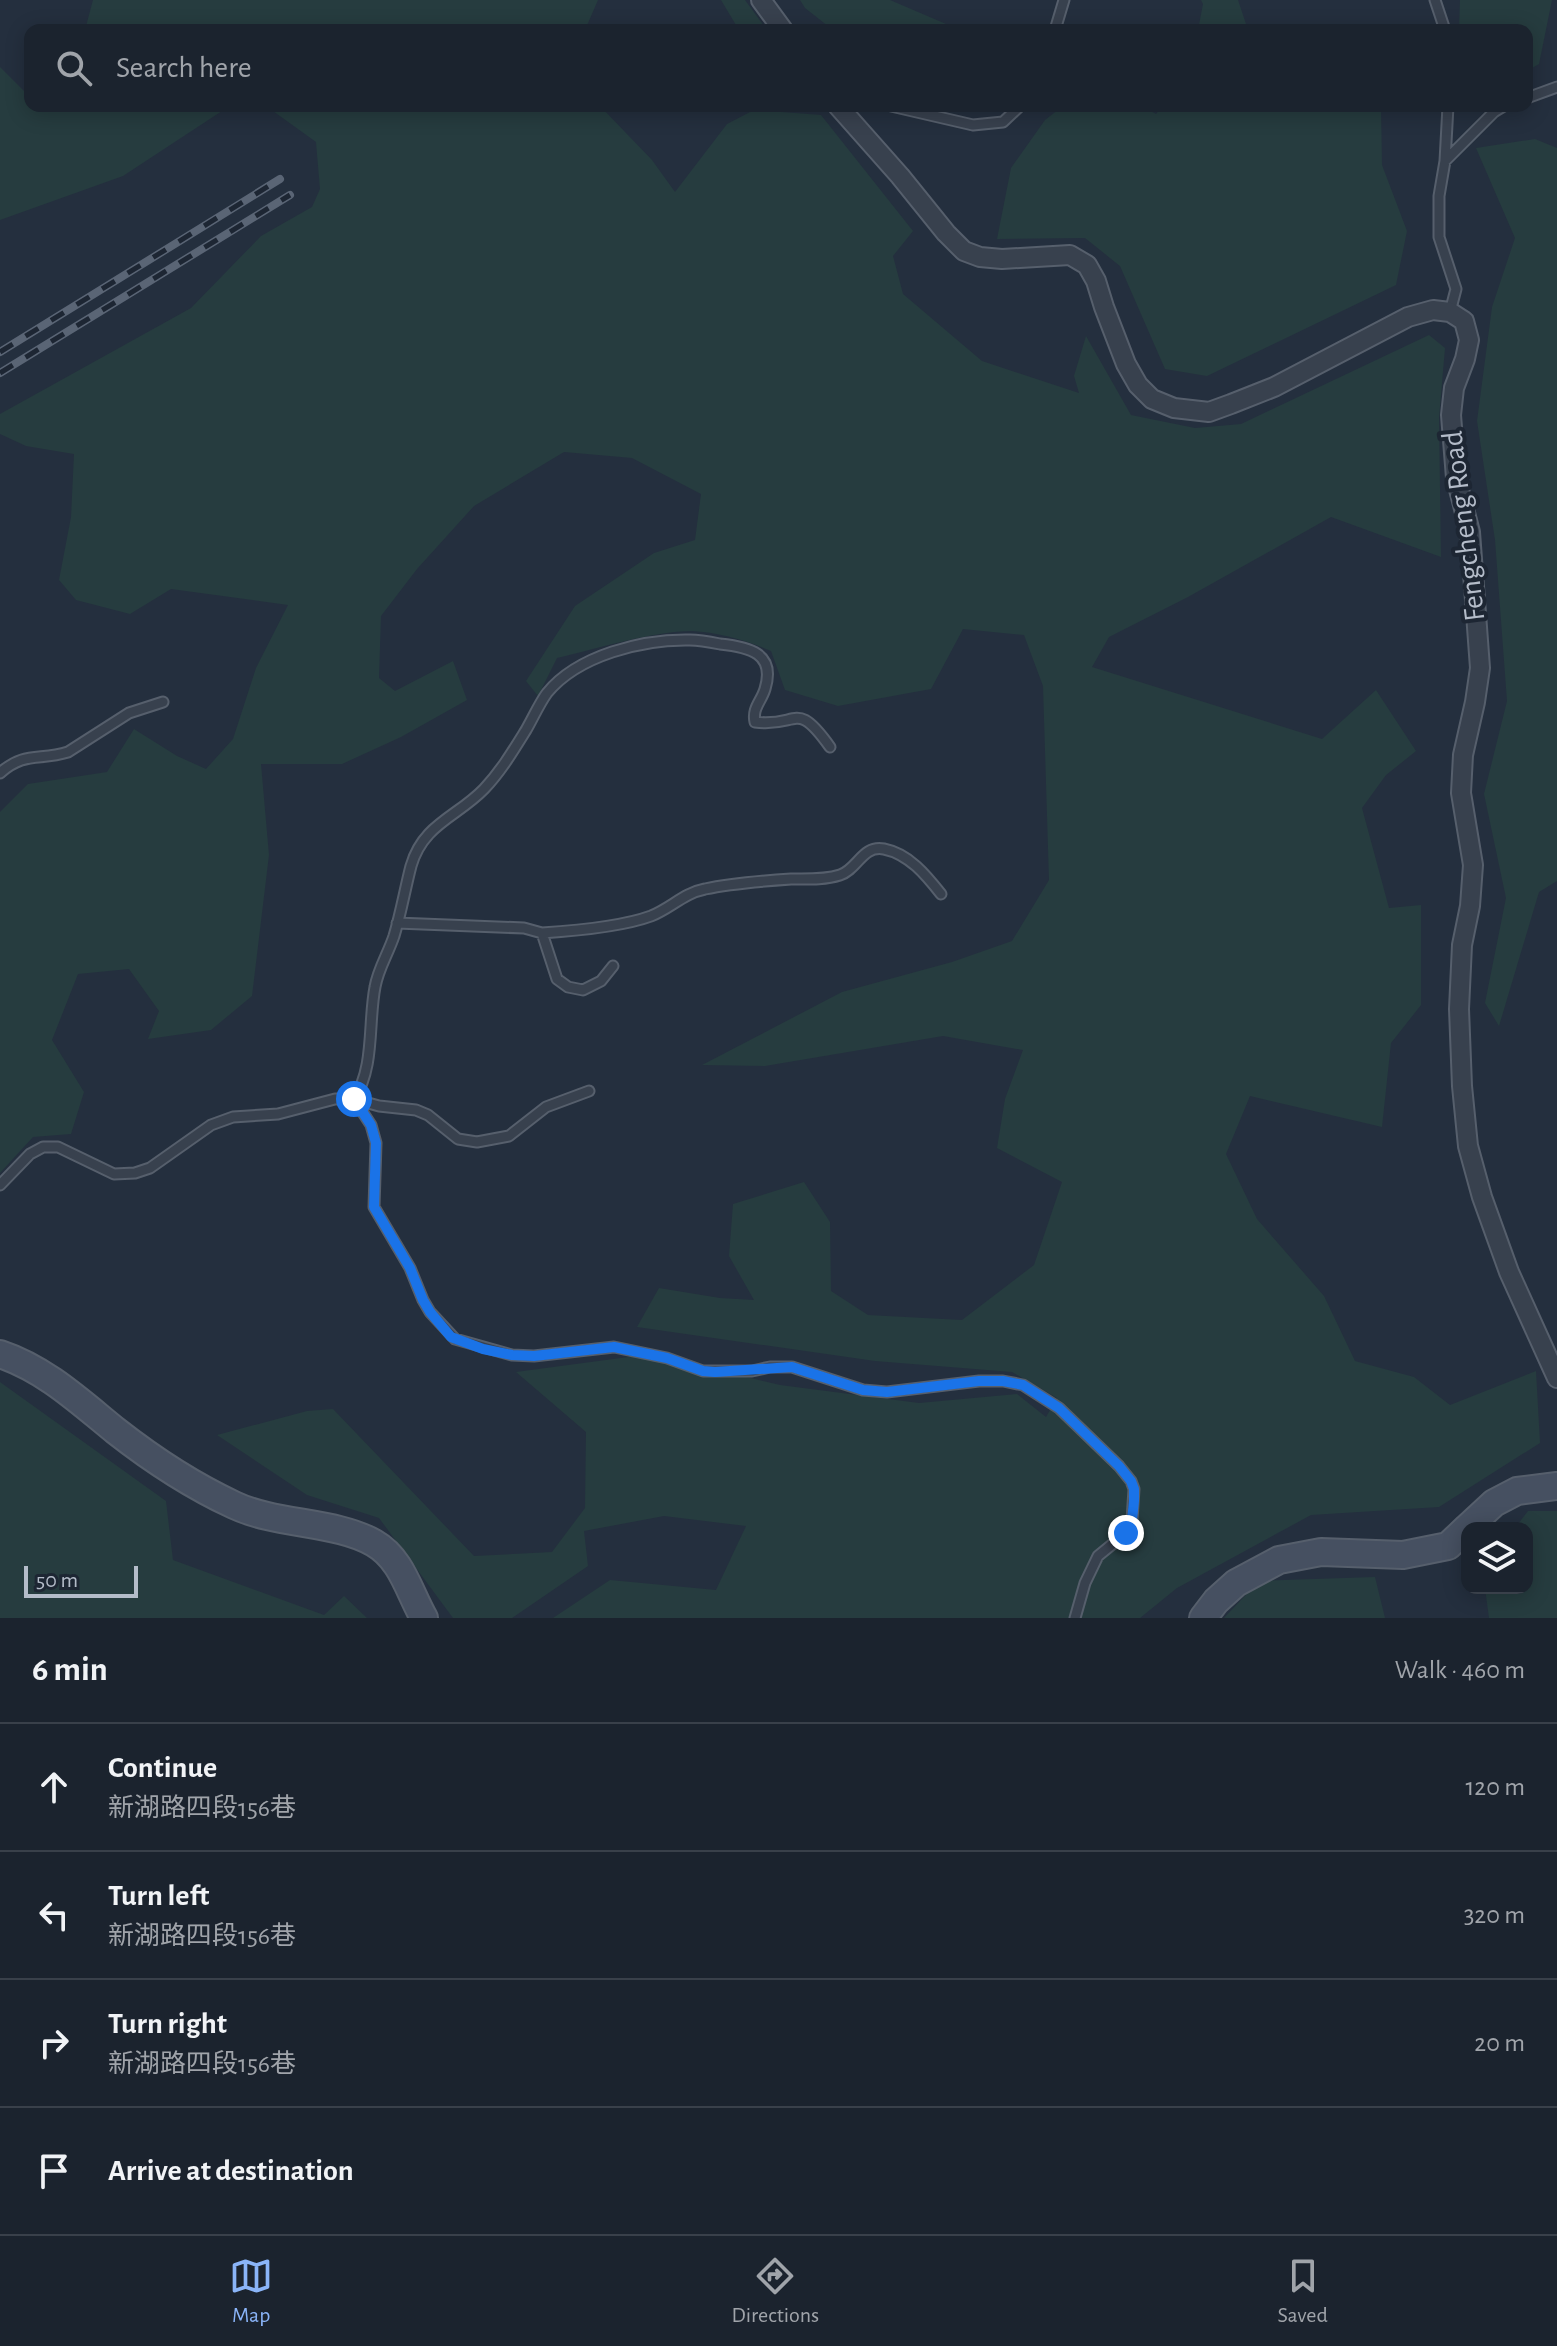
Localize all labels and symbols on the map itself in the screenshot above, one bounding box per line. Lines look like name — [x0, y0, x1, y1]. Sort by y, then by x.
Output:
street label: Fengcheng Road — [1437, 429, 1491, 623]
route start — [336, 1081, 372, 1117]
route end — [1108, 1515, 1144, 1551]
scale bar — [24, 1562, 138, 1598]

